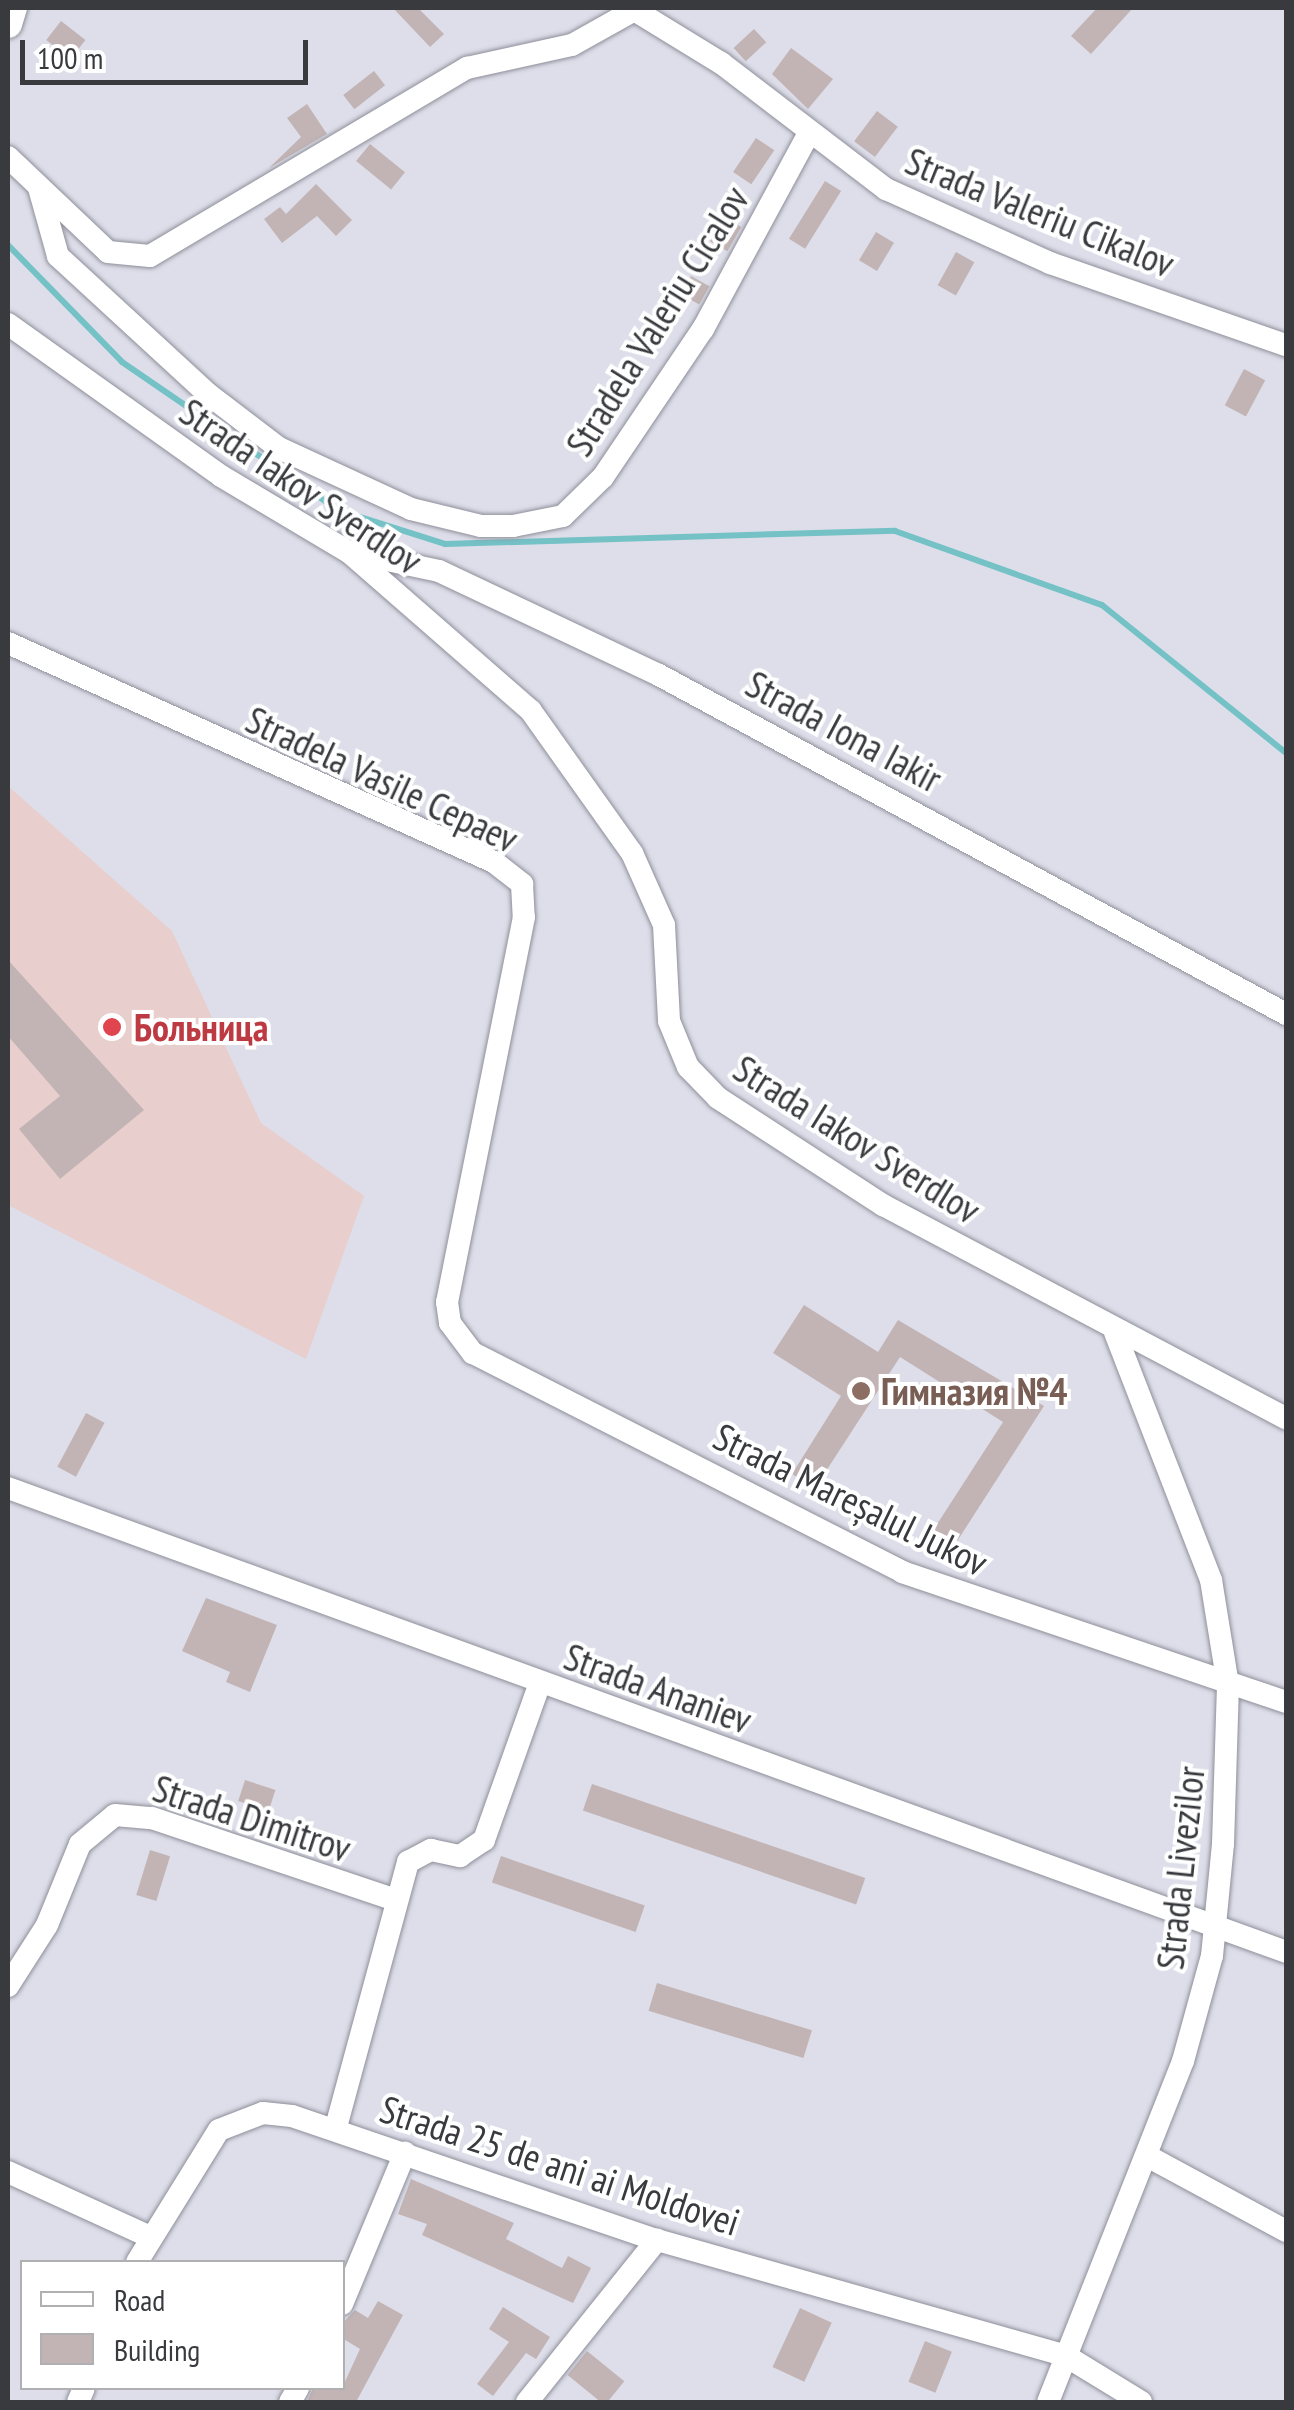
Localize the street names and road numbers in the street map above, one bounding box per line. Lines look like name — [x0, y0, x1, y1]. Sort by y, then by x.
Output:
street label: Strada Valeriu Cikalov — [899, 137, 1181, 287]
street label: Stradela Valeriu Cicalov — [556, 178, 758, 464]
street label: Strada Iakov Sverdlov — [171, 388, 431, 584]
street label: Strada Iona Iakir — [739, 660, 949, 802]
street label: Stradela Vasile Cepaev — [239, 696, 525, 862]
street label: Strada Iakov Sverdlov — [725, 1045, 989, 1233]
street label: Strada Mareșalul Jukov — [707, 1413, 995, 1585]
street label: Strada Ananiev — [558, 1633, 758, 1743]
street label: Strada Livezilor — [1147, 1764, 1213, 1972]
street label: Strada Dimitrov — [148, 1765, 356, 1871]
street label: Strada 25 de ani ai Moldovei — [375, 2085, 745, 2245]

